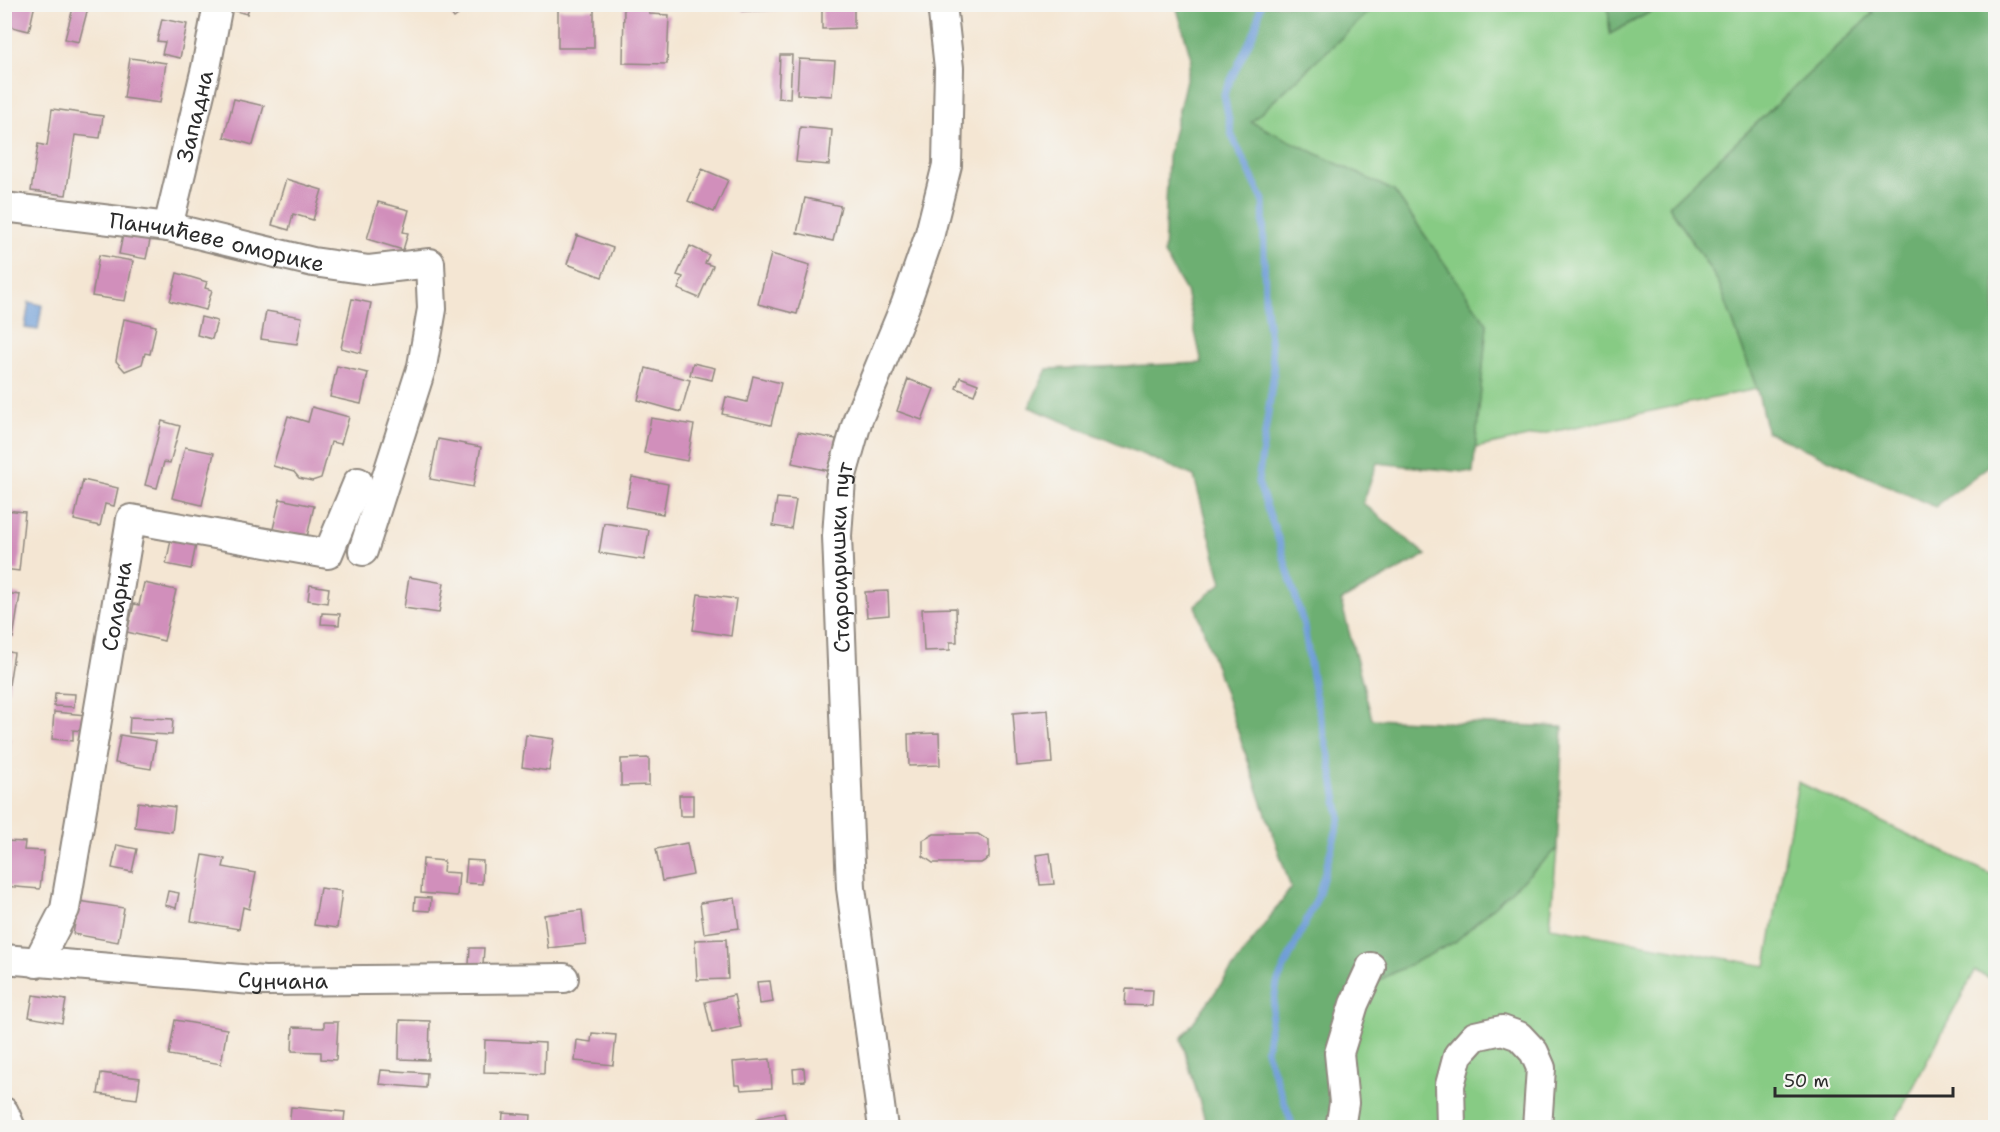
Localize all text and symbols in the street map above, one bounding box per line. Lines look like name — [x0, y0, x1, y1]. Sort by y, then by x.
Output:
street label: Западна — [169, 67, 220, 165]
street label: Панчићеве оморике — [108, 206, 326, 278]
street label: Староиришки пут — [822, 458, 860, 654]
street label: Соларна — [94, 559, 138, 653]
street label: Сунчана — [237, 964, 329, 996]
scale bar — [1775, 1060, 1954, 1098]
text: 50 m — [1784, 1069, 1829, 1093]

